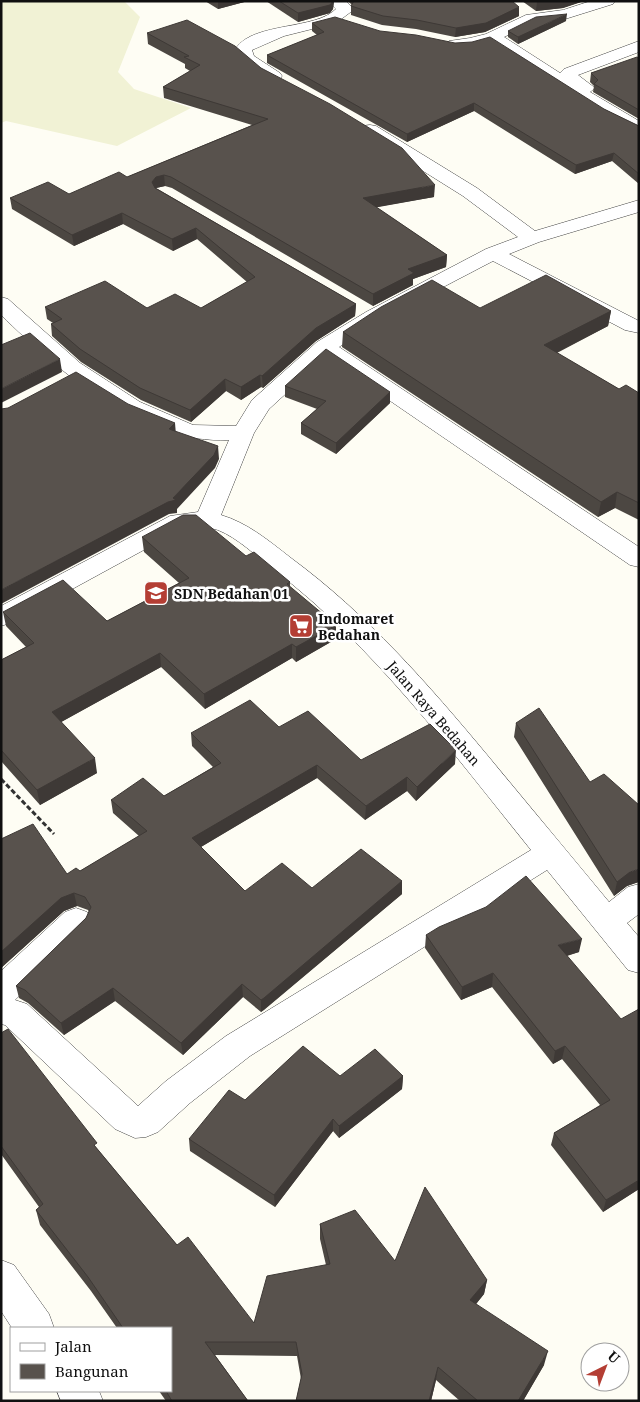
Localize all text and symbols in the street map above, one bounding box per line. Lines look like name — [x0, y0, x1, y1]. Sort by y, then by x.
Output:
school or university icon: SDN Bedahan 01 — [143, 580, 169, 606]
place label: SDN Bedahan 01 — [174, 584, 289, 603]
place label: Indomaret Bedahan — [318, 609, 394, 644]
supermarket icon: Indomaret Bedahan — [288, 613, 314, 639]
street label: Jalan Raya Bedahan — [383, 656, 485, 769]
legend — [10, 1327, 172, 1392]
text: Jalan — [54, 1336, 92, 1356]
north arrow — [580, 1342, 630, 1392]
text: U — [604, 1346, 625, 1368]
text: Bangunan — [55, 1361, 129, 1381]

